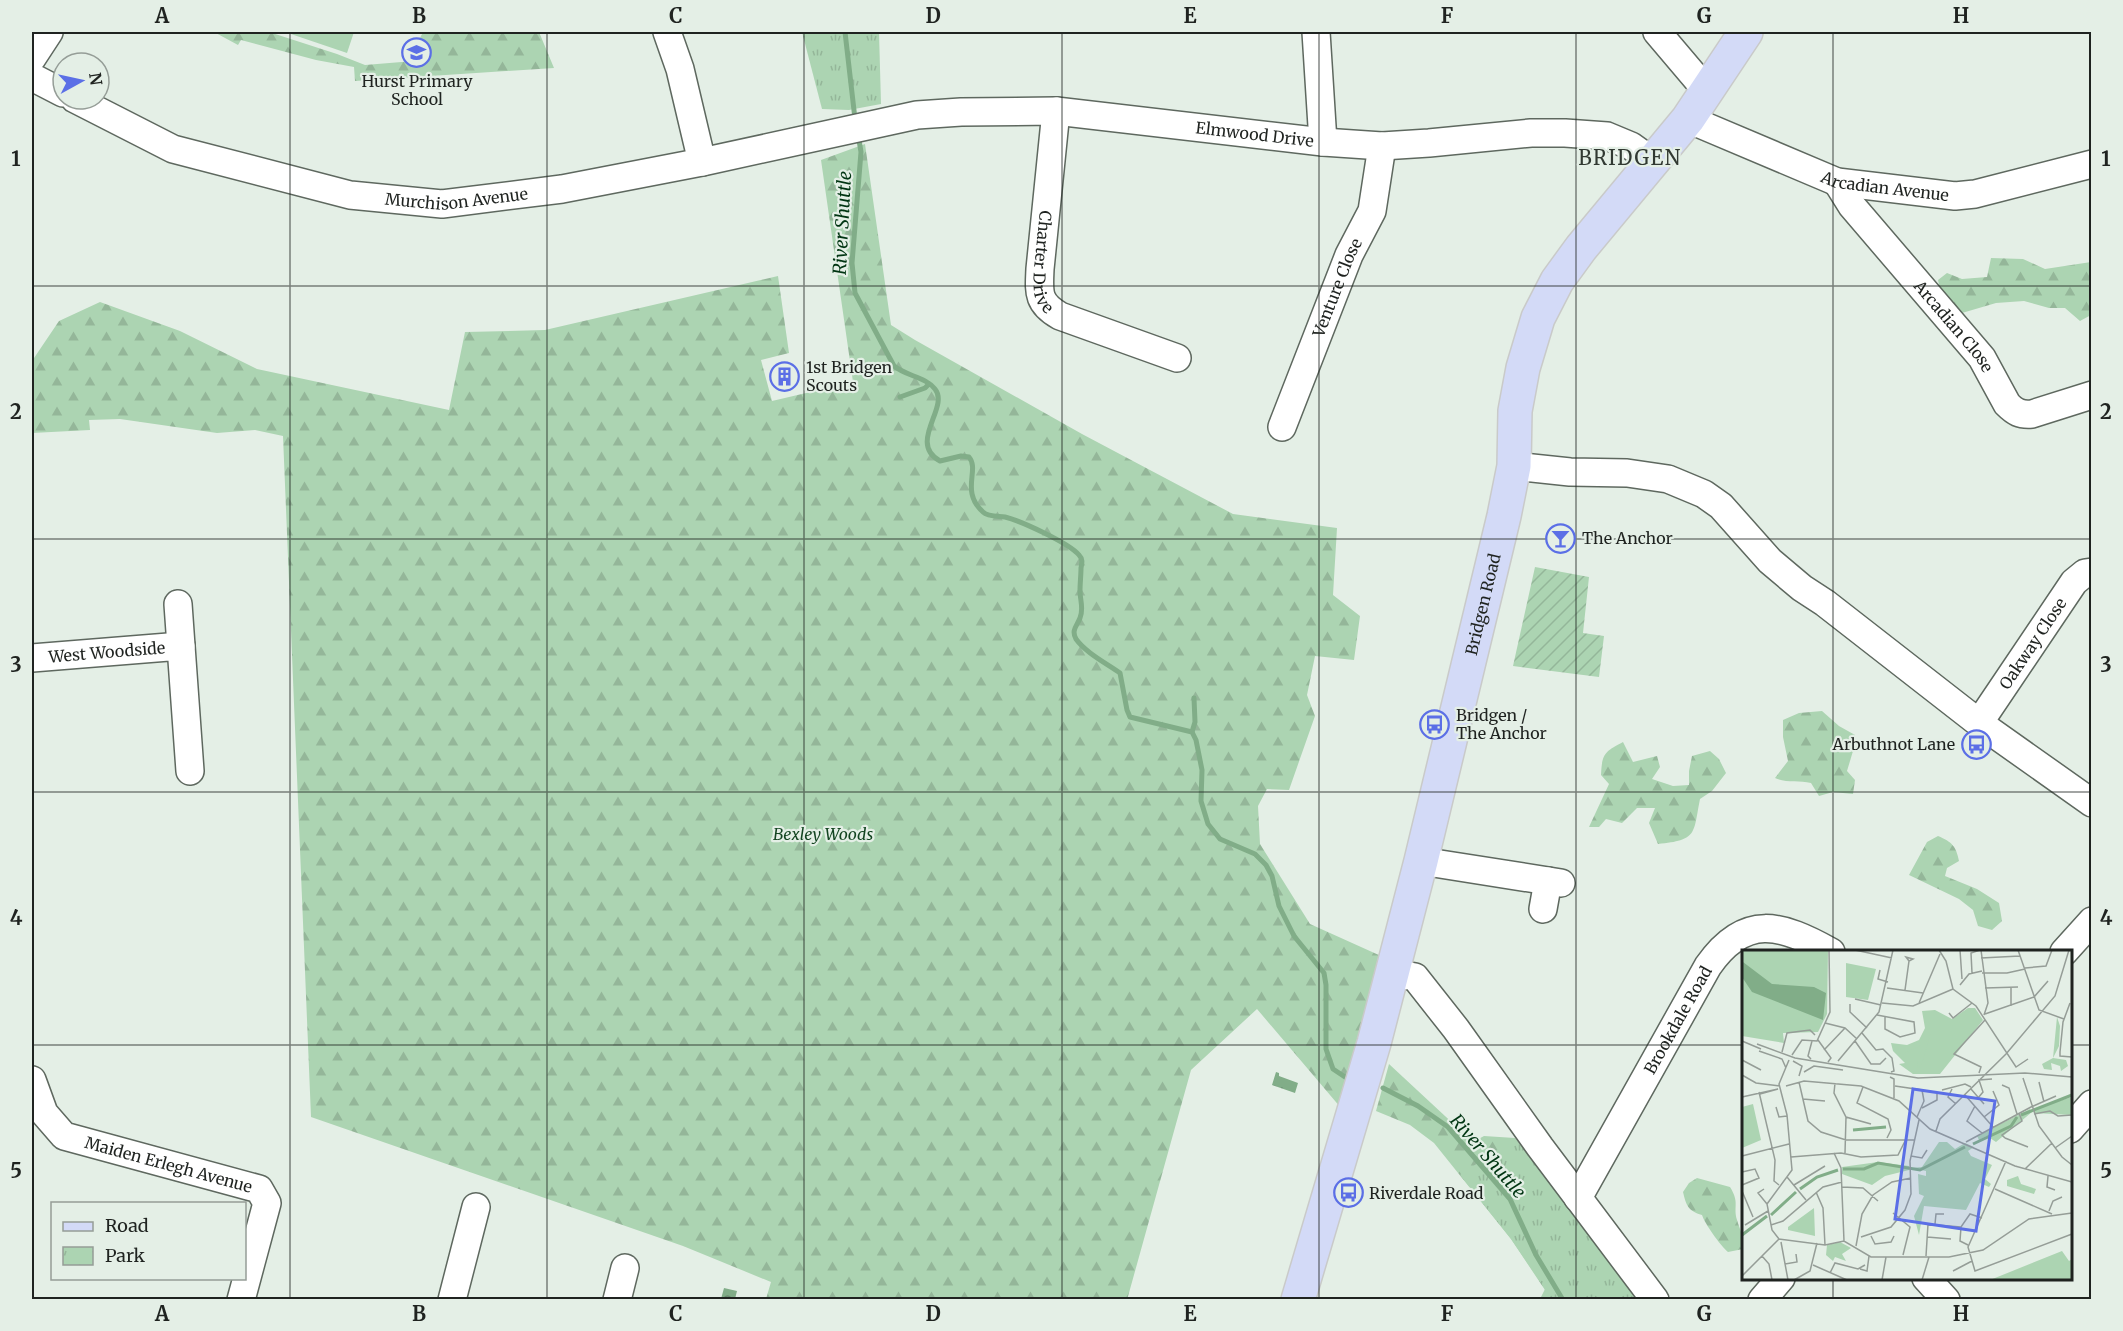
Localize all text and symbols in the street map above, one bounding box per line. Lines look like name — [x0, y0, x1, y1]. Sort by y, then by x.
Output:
text: A — [154, 3, 170, 28]
text: B — [412, 3, 426, 28]
text: C — [669, 3, 683, 28]
text: D — [925, 3, 941, 28]
text: E — [1183, 3, 1197, 28]
text: F — [1441, 3, 1454, 28]
text: G — [1697, 3, 1712, 28]
text: H — [1953, 3, 1969, 28]
school or university icon: Hurst Primary School — [401, 37, 433, 69]
north arrow — [51, 51, 111, 111]
text: N — [85, 71, 107, 87]
place label: Hurst Primary School — [361, 71, 473, 109]
street label: Elmwood Drive — [1194, 117, 1315, 151]
district label: BRIDGEN — [1578, 145, 1682, 170]
text: 1 — [11, 146, 21, 171]
text: 1 — [2101, 146, 2111, 171]
street label: Arcadian Avenue — [1817, 166, 1950, 205]
water label: River Shuttle — [828, 170, 856, 276]
street label: Murchison Avenue — [384, 183, 529, 214]
street label: Charter Drive — [1029, 210, 1058, 318]
street label: Venture Close — [1308, 235, 1366, 341]
street label: Arcadian Close — [1909, 275, 1998, 376]
place label: 1st Bridgen Scouts — [806, 357, 893, 395]
building icon: 1st Bridgen Scouts — [769, 360, 801, 392]
text: 2 — [10, 399, 22, 424]
text: 2 — [2100, 399, 2112, 424]
bar icon: The Anchor — [1545, 522, 1577, 554]
place label: The Anchor — [1582, 528, 1673, 548]
street label: Bridgen Road — [1461, 551, 1505, 657]
street label: Oakway Close — [1995, 594, 2071, 693]
street label: West Woodside — [47, 637, 166, 667]
text: 3 — [10, 652, 22, 677]
text: 3 — [2100, 652, 2112, 677]
place label: Bridgen / The Anchor — [1456, 705, 1547, 743]
bus stop icon: Bridgen / The Anchor — [1419, 708, 1451, 740]
bus stop icon: Arbuthnot Lane — [1960, 728, 1992, 760]
place label: Arbuthnot Lane — [1832, 734, 1955, 754]
park label: Bexley Woods — [773, 824, 873, 844]
text: 4 — [10, 905, 23, 930]
text: 4 — [2100, 905, 2113, 930]
inset map — [1742, 950, 2072, 1280]
street label: Brookdale Road — [1640, 962, 1716, 1078]
water label: River Shuttle — [1445, 1109, 1531, 1203]
street label: Maiden Erlegh Avenue — [83, 1132, 254, 1197]
text: 5 — [10, 1158, 22, 1183]
text: 5 — [2100, 1158, 2112, 1183]
bus stop icon: Riverdale Road — [1332, 1177, 1364, 1209]
place label: Riverdale Road — [1369, 1183, 1484, 1203]
legend — [51, 1202, 246, 1280]
text: Road — [105, 1214, 149, 1237]
text: Park — [105, 1244, 146, 1267]
text: A — [154, 1301, 170, 1326]
text: B — [412, 1301, 426, 1326]
text: C — [669, 1301, 683, 1326]
text: D — [925, 1301, 941, 1326]
text: E — [1183, 1301, 1197, 1326]
text: F — [1441, 1301, 1454, 1326]
text: G — [1697, 1301, 1712, 1326]
text: H — [1953, 1301, 1969, 1326]

